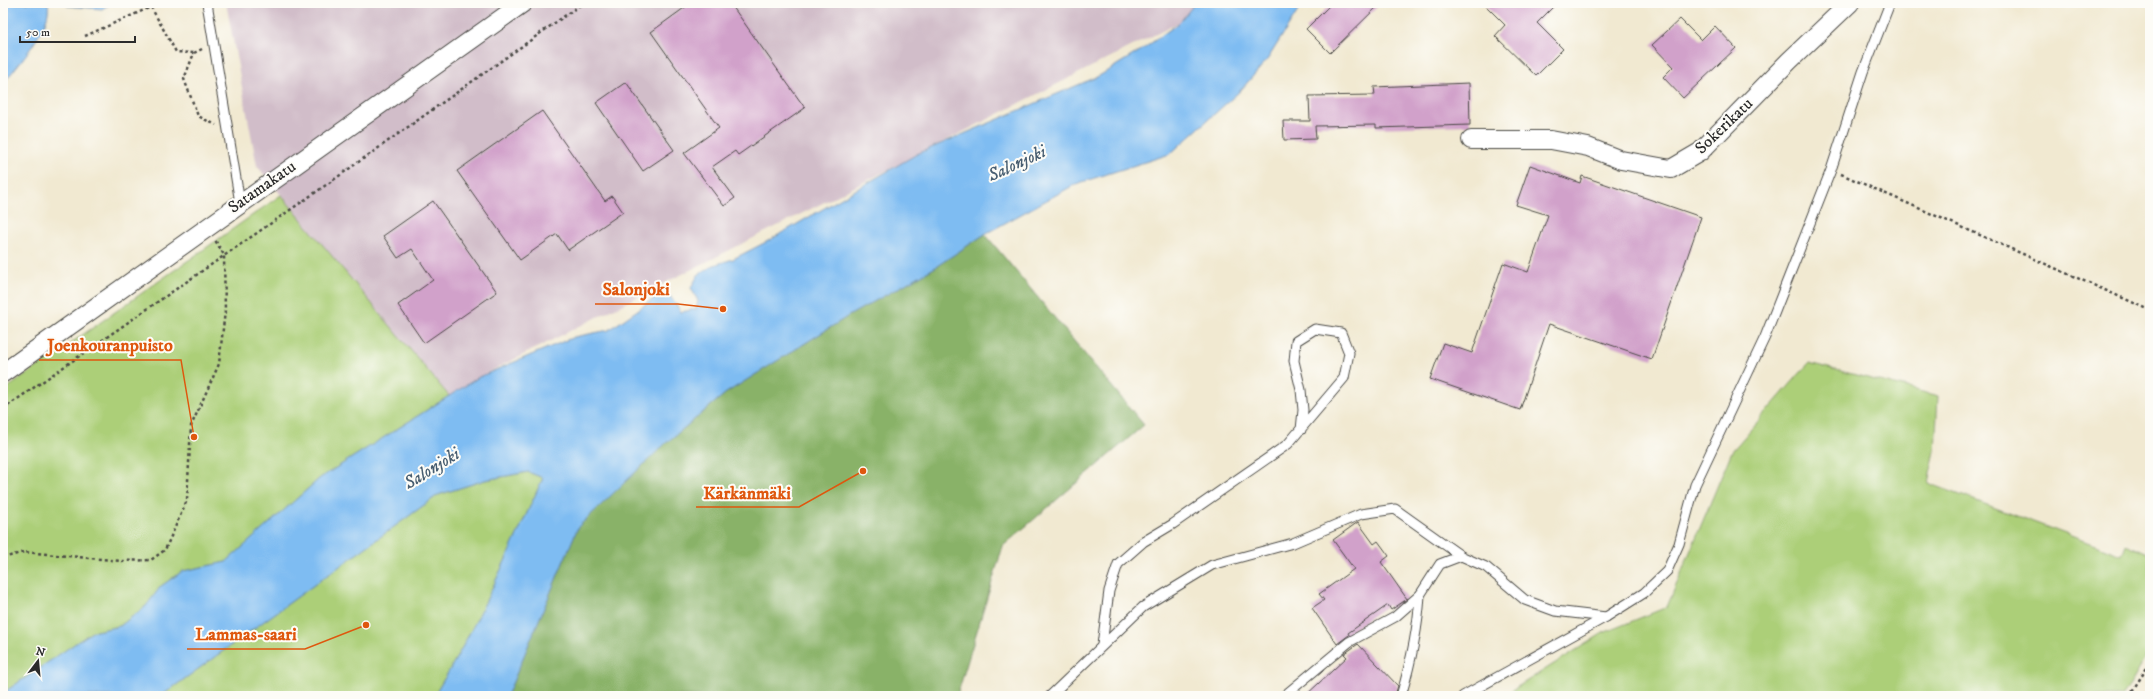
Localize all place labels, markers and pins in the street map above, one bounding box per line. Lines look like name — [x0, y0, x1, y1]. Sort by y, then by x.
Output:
callout: Salonjoki — [595, 274, 678, 304]
callout: Joenkouranpuisto — [39, 330, 181, 360]
callout: Kärkänmäki — [696, 477, 799, 507]
callout: Lammas-saari — [187, 619, 305, 649]

